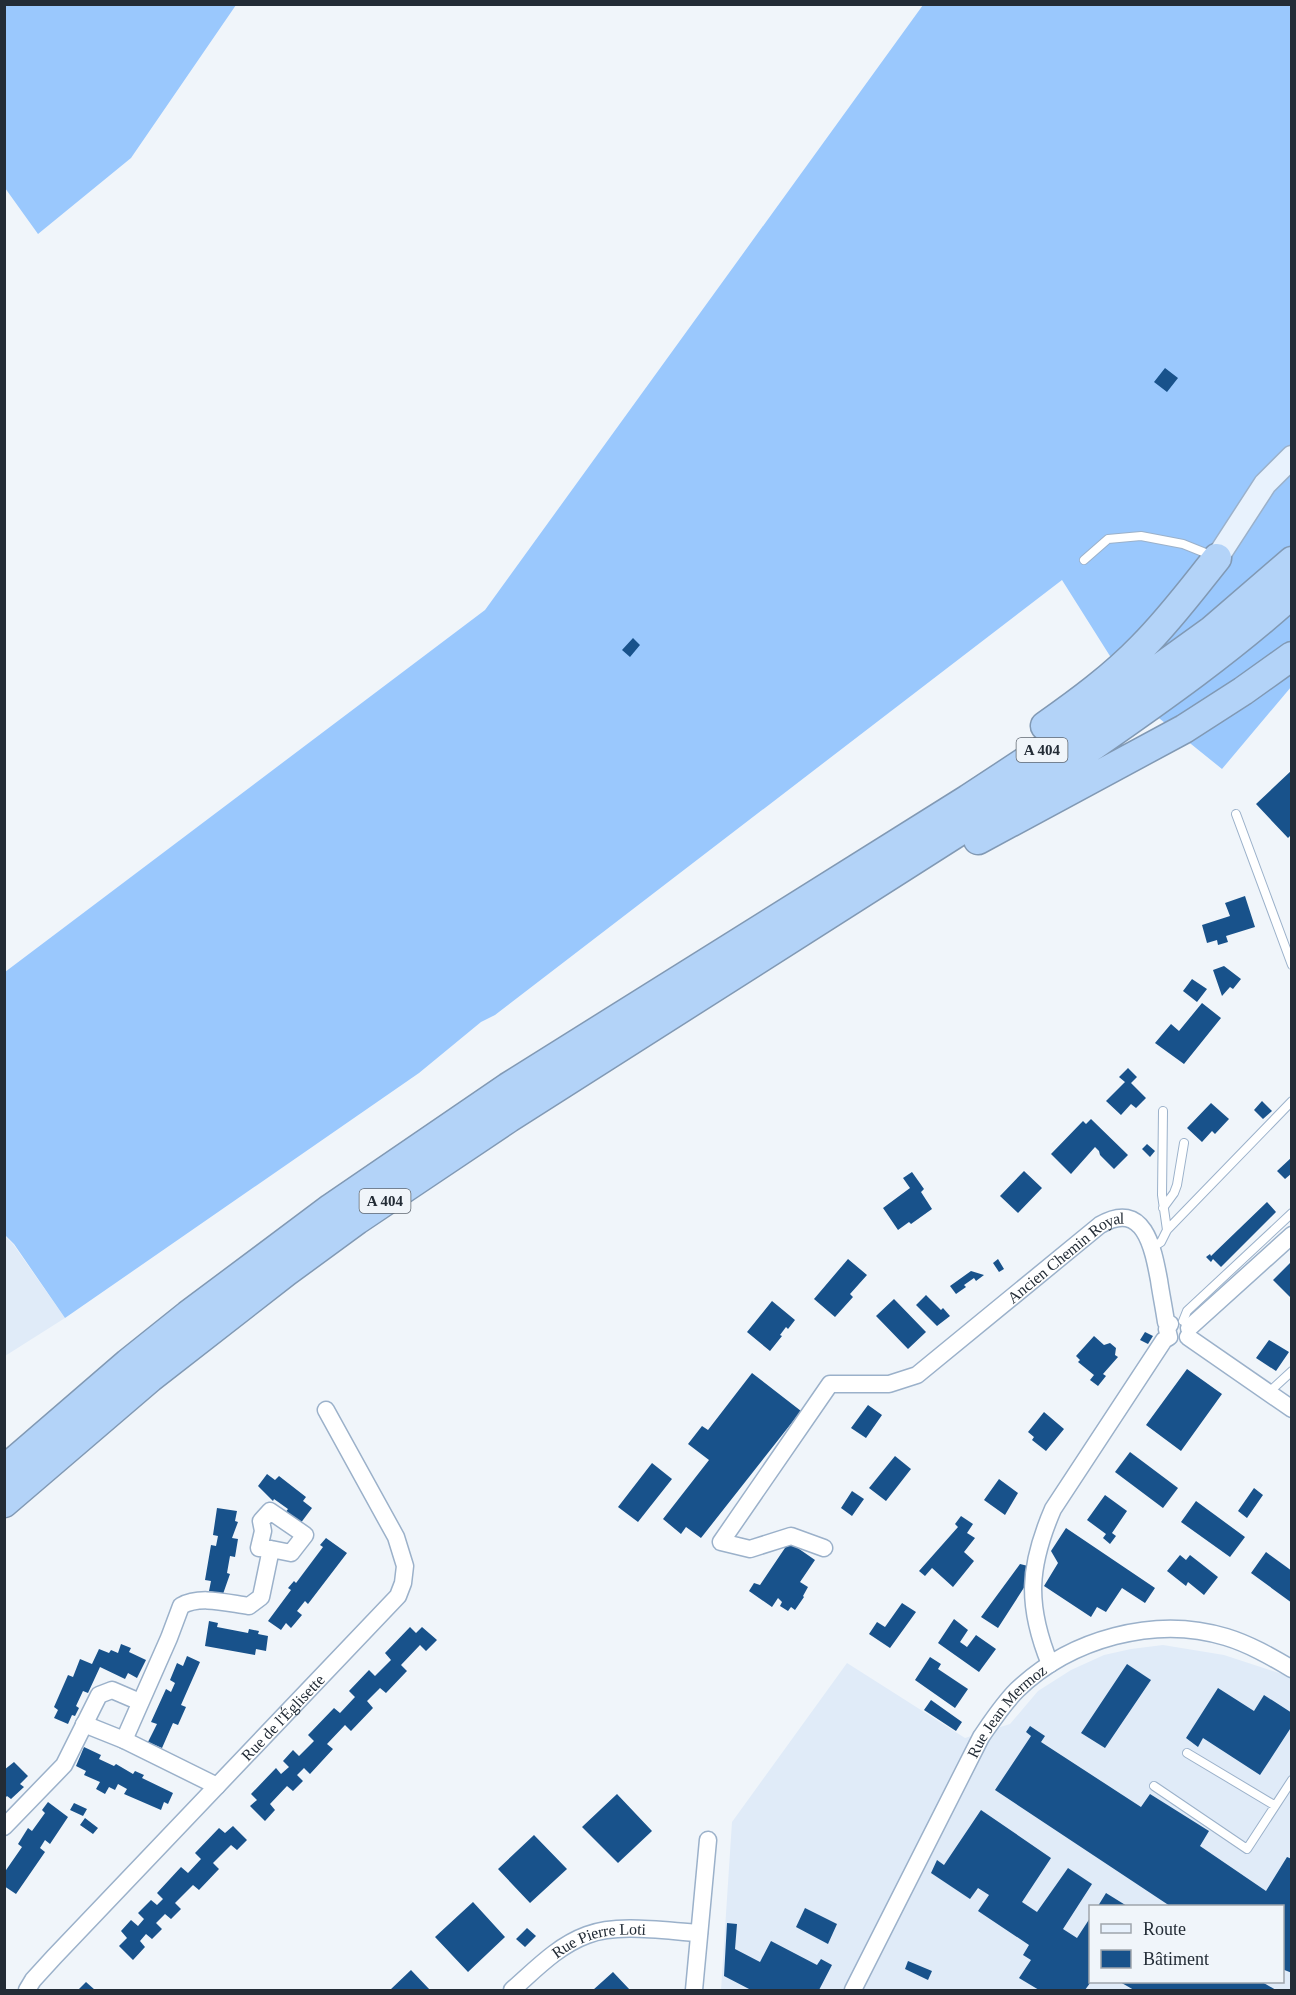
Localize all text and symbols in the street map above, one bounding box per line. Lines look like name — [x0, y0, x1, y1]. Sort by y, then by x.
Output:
road number: A 404 — [1016, 738, 1068, 762]
road number: A 404 — [360, 1189, 410, 1213]
street label: Ancien Chemin Royal — [1004, 1209, 1125, 1306]
street label: Rue Jean Mermoz — [964, 1661, 1049, 1760]
street label: Rue de l'Églisette — [238, 1671, 327, 1764]
legend — [1089, 1905, 1284, 1983]
text: Route — [1143, 1919, 1186, 1939]
street label: Rue Pierre Loti — [548, 1920, 647, 1961]
text: Bâtiment — [1143, 1949, 1209, 1969]

